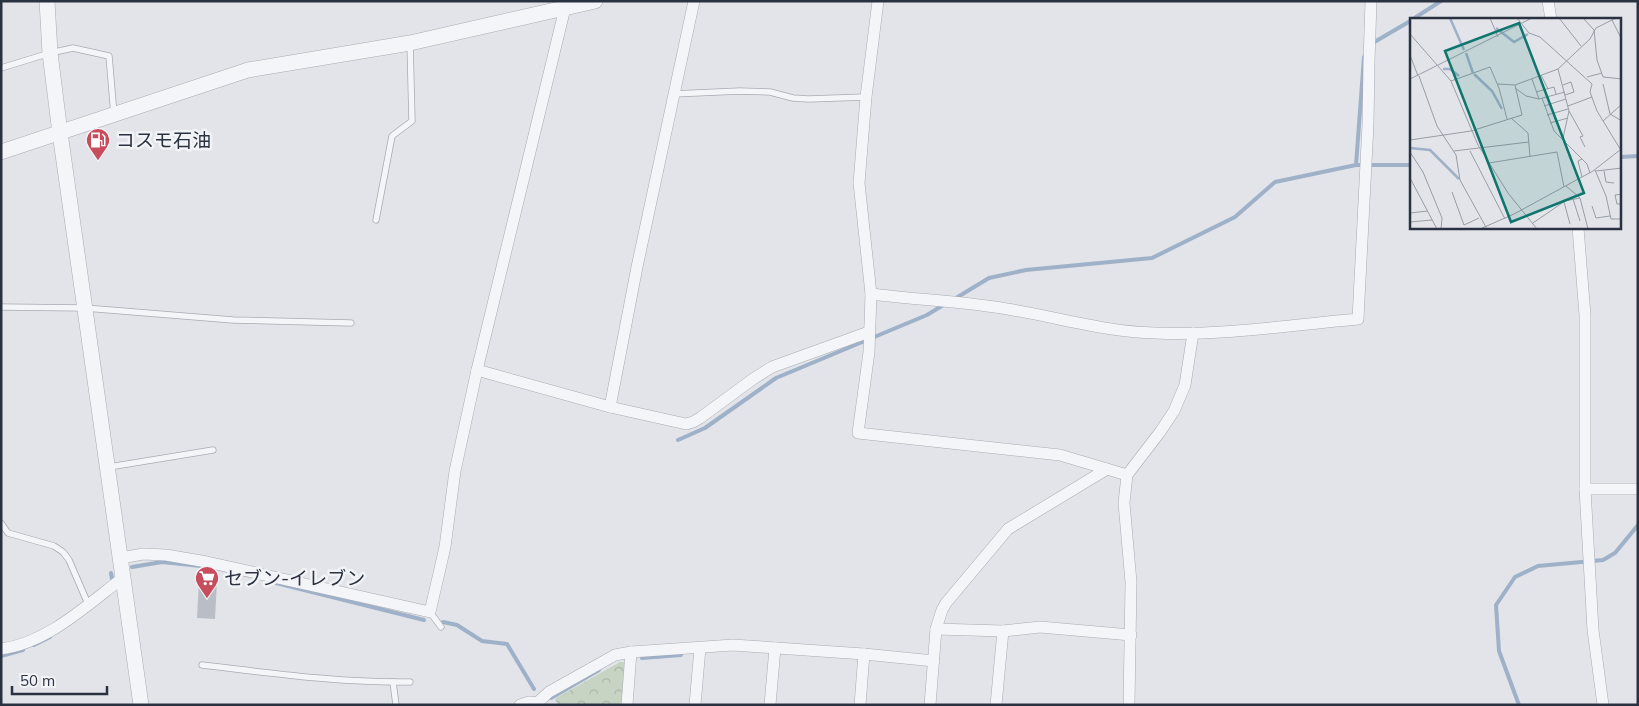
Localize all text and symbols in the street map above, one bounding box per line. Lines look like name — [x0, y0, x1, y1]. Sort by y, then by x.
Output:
inset map — [1410, 18, 1622, 229]
fuel station icon: コスモ石油 — [85, 127, 111, 161]
place label: コスモ石油 — [116, 128, 211, 152]
supermarket icon: セブン-イレブン — [194, 565, 220, 599]
place label: セブン-イレブン — [224, 566, 365, 590]
scale bar — [12, 664, 108, 696]
text: 50 m — [20, 671, 55, 690]

